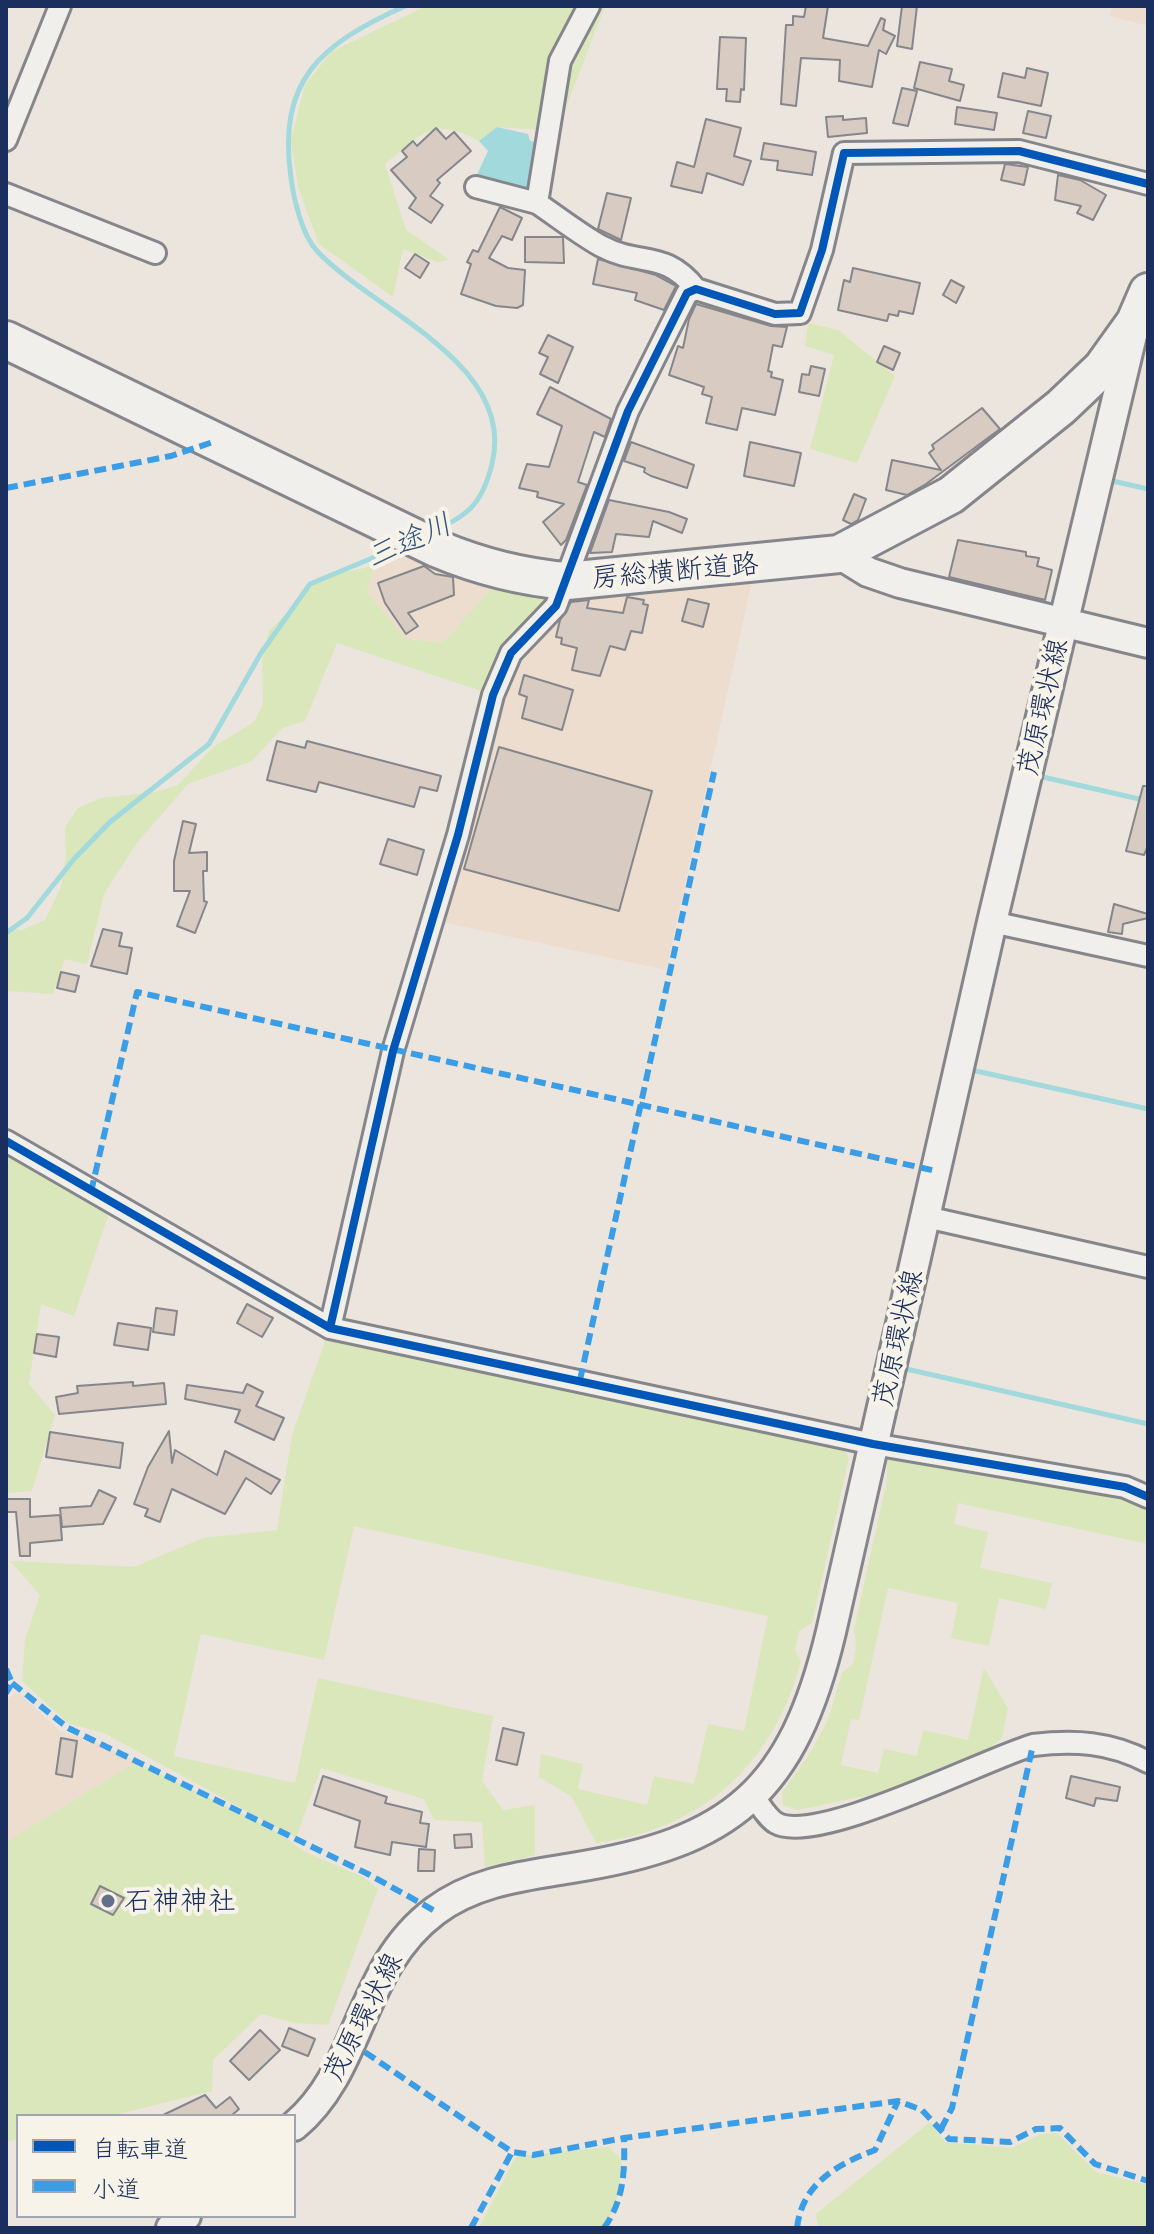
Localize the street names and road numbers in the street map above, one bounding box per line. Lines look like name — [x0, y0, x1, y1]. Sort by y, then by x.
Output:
street label: 房総横断道路 — [590, 547, 760, 595]
street label: 茂原環状線 — [1011, 635, 1075, 779]
street label: 茂原環状線 — [866, 1266, 930, 1410]
street label: 茂原環状線 — [316, 1947, 410, 2087]

